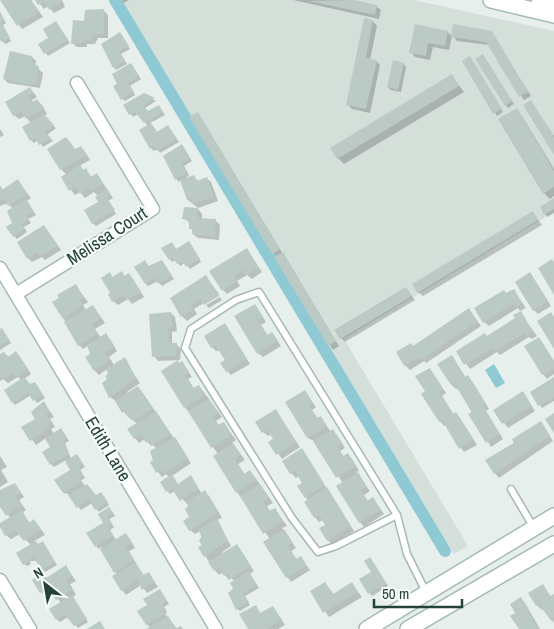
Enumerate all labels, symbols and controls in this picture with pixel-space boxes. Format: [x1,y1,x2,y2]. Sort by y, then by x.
street label: Melissa Court [62,200,152,271]
street label: Edith Lane [79,412,138,486]
north arrow [20,559,70,609]
text: N [30,563,46,583]
scale bar [374,576,462,608]
text: 50 m [382,583,409,604]

